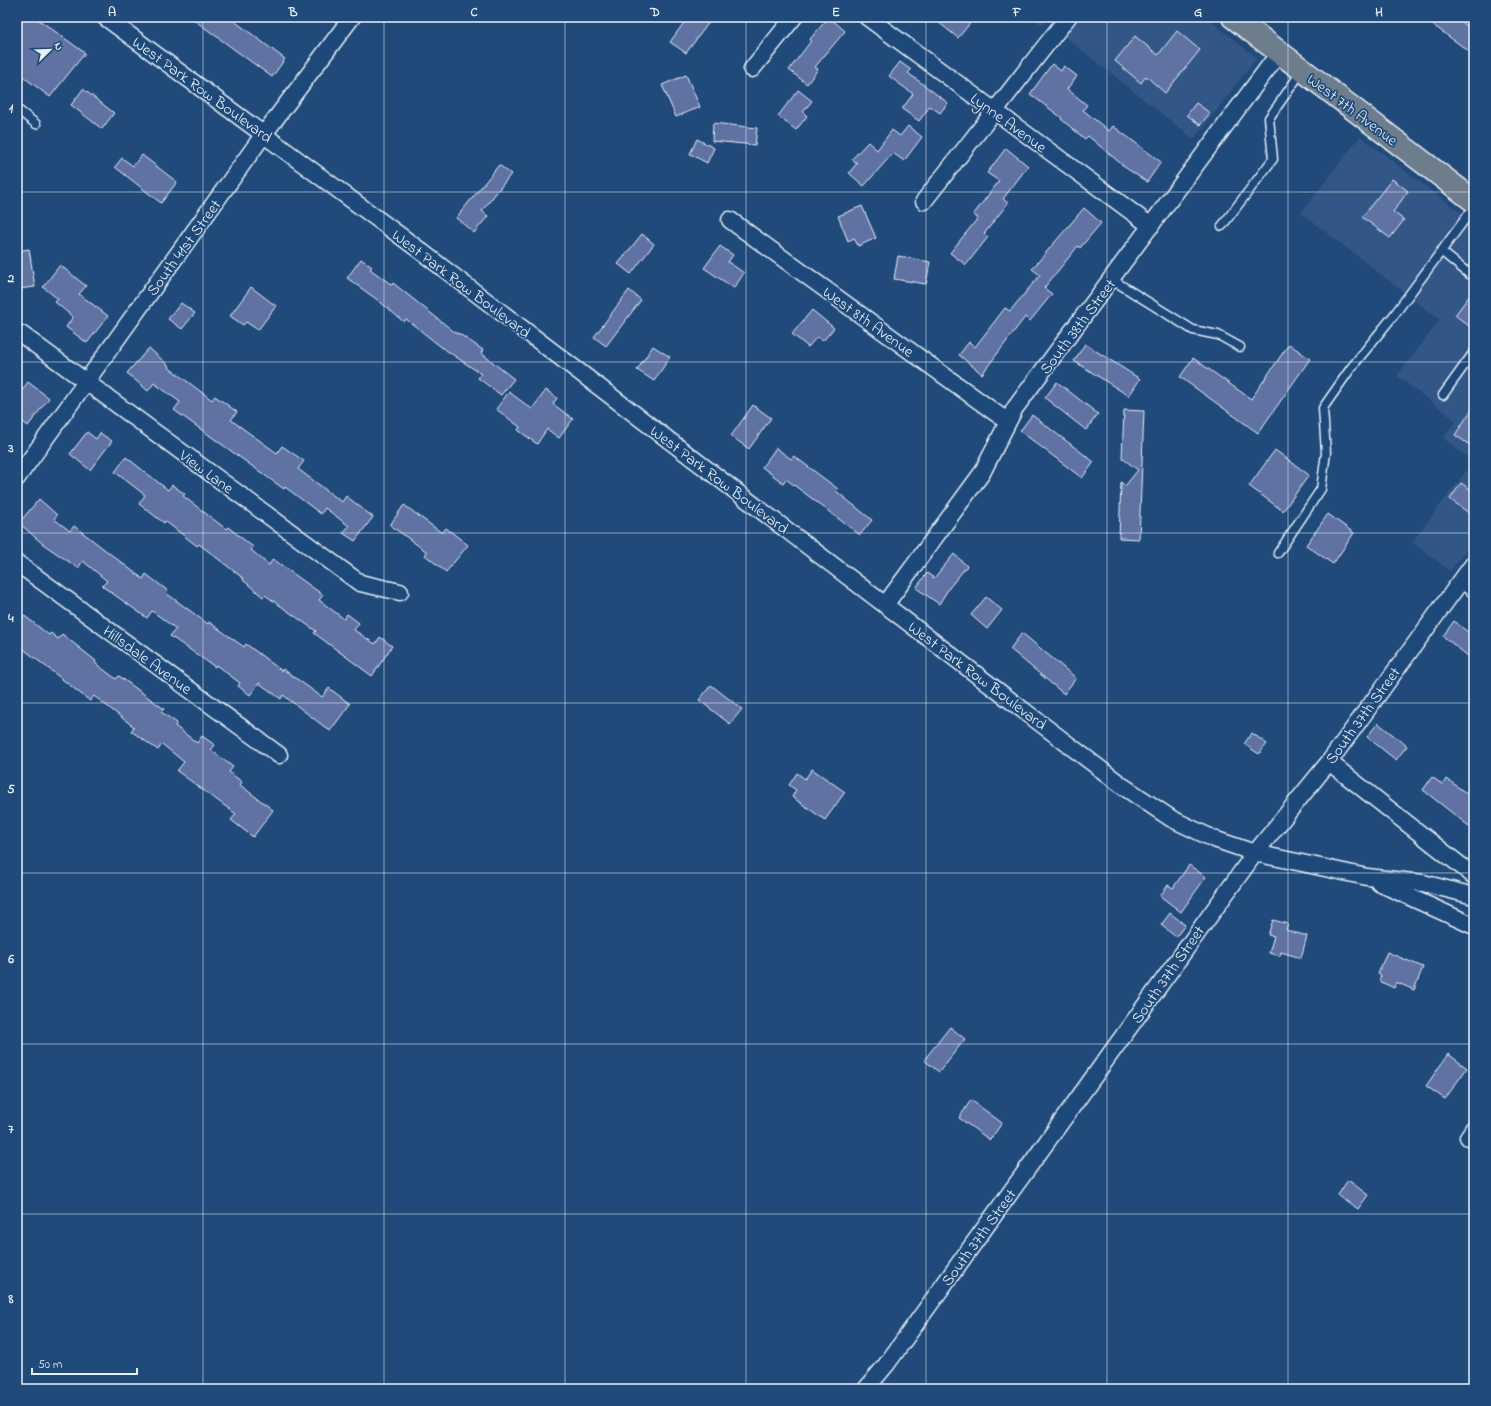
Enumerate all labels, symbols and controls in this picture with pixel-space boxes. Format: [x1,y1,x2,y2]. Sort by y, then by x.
text: A [108,3,116,22]
text: B [288,3,298,22]
text: C [470,3,478,22]
text: D [649,3,660,22]
text: E [832,3,840,22]
text: F [1012,3,1022,22]
text: G [1194,3,1202,22]
text: H [1375,3,1383,22]
north arrow [30,30,70,70]
street label: West Park Row Boulevard [127,31,277,150]
text: N [49,40,67,53]
street label: West 7th Avenue [1301,68,1403,153]
street label: Lynne Avenue [965,88,1052,160]
text: 1 [9,99,14,118]
street label: South 41st Street [141,194,228,301]
street label: West Park Row Boulevard [386,224,535,345]
text: 2 [7,269,15,288]
street label: South 38th Street [1035,274,1123,380]
street label: West 8th Avenue [817,281,919,365]
street label: West Park Row Boulevard [644,420,793,541]
text: 3 [7,439,14,458]
street label: View Lane [173,444,239,501]
text: 4 [7,609,14,628]
street label: West Park Row Boulevard [902,616,1051,737]
street label: Hillsdale Avenue [97,620,197,702]
street label: South 37th Street [1320,662,1408,770]
text: 5 [7,780,15,799]
street label: South 37th Street [1126,921,1212,1029]
text: 6 [7,950,14,969]
text: 7 [8,1120,14,1139]
street label: South 37th Street [936,1184,1024,1292]
text: 8 [8,1290,14,1309]
scale bar [32,1350,137,1376]
text: 50 m [38,1356,62,1374]

